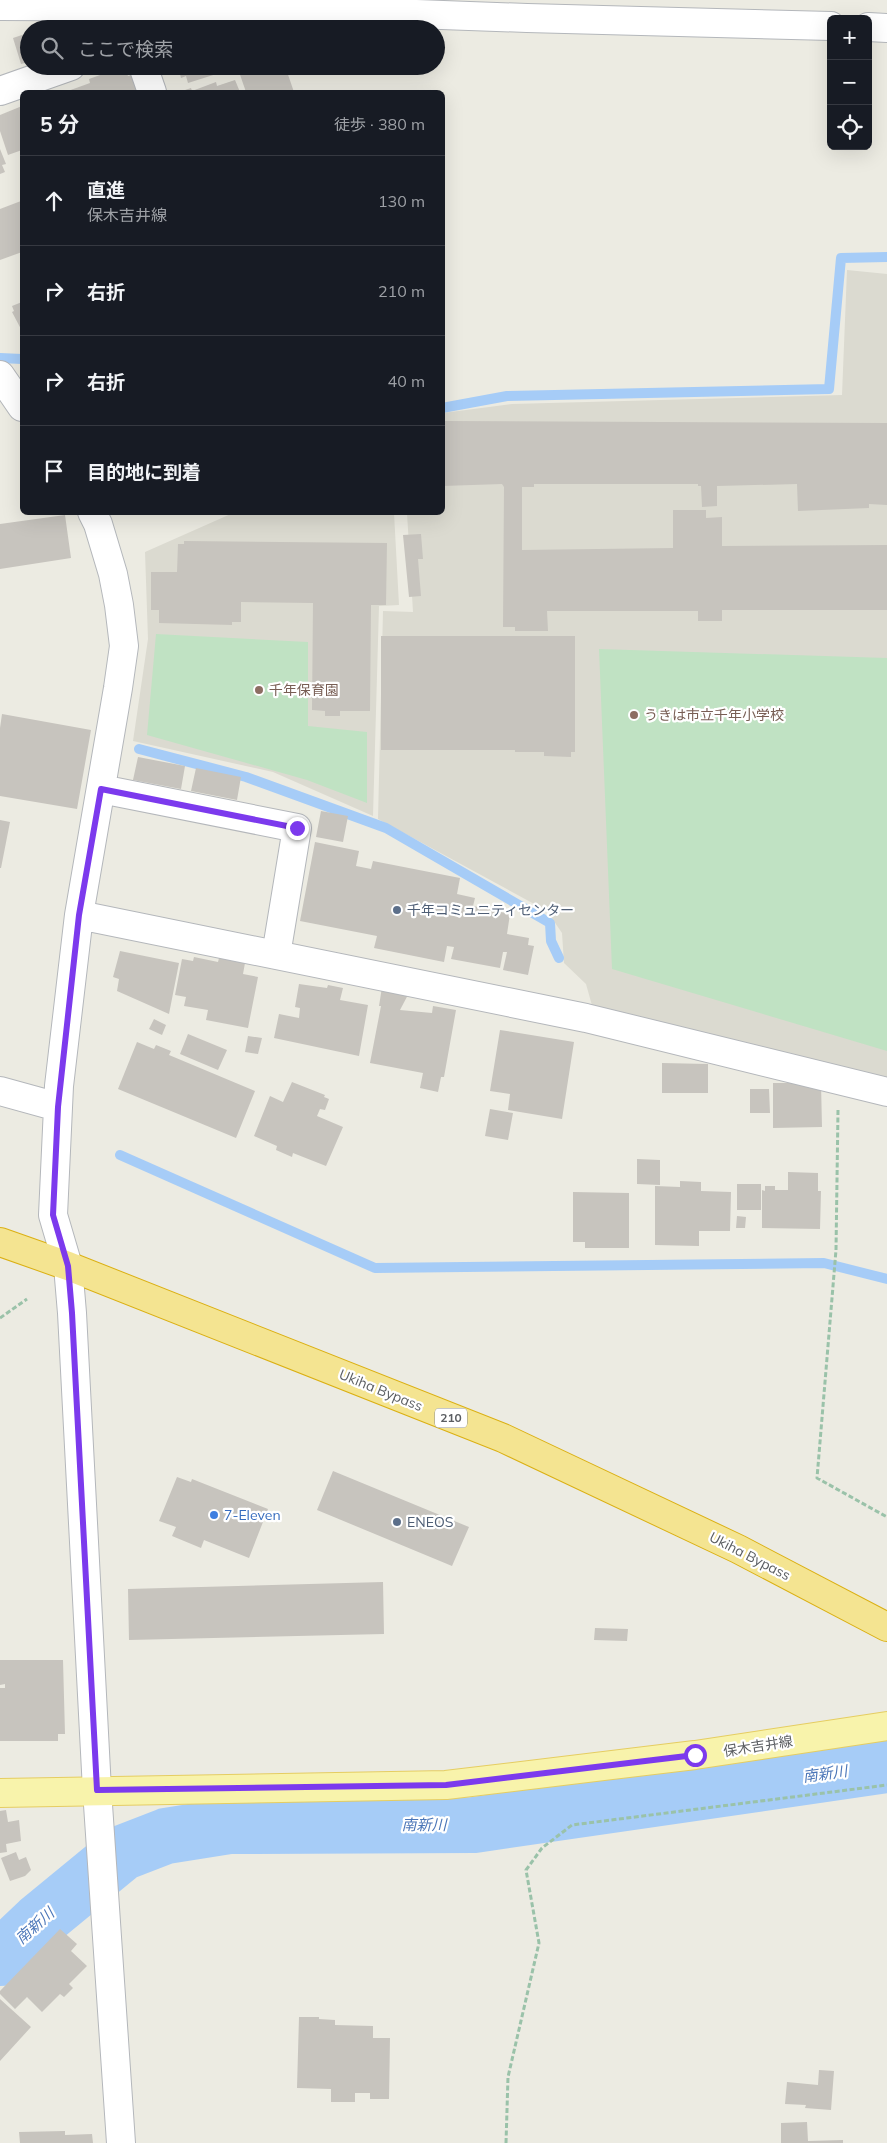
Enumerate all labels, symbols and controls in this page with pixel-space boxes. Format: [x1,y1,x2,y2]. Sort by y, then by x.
map controls [827,15,872,150]
button: + [827,15,872,60]
search box [20,20,445,75]
icon: search [38,34,66,62]
text: ここで検索 [78,37,173,61]
button: − [827,60,872,105]
button: locate [827,105,872,150]
text: 5 分 [40,111,79,137]
text: 徒歩 · 380 m [334,114,425,134]
text: 直進 [87,178,125,202]
icon: ahead [40,187,68,215]
text: 130 m [378,191,425,211]
text: 保木吉井線 [87,205,167,225]
icon: right [40,277,68,305]
text: 右折 [87,280,125,304]
text: 210 m [378,281,425,301]
icon: right [40,367,68,395]
text: 右折 [87,370,125,394]
text: 40 m [388,371,425,391]
icon: arrive [40,457,68,485]
text: 目的地に到着 [87,460,201,484]
place label: 千年保育園 [269,681,339,699]
marker: 千年保育園 [253,684,265,696]
place label: うきは市立千年小学校 [644,706,784,724]
marker: うきは市立千年小学校 [628,709,640,721]
route end [286,817,309,840]
place label: 千年コミュニティセンター [407,901,574,919]
marker: 千年コミュニティセンター [391,904,403,916]
street label: Ukiha Bypass [337,1365,426,1415]
road number: 210 [435,1409,467,1428]
place label: 7-Eleven [224,1506,281,1524]
marker: 7-Eleven [208,1509,220,1521]
place label: ENEOS [407,1513,454,1531]
marker: ENEOS [391,1516,403,1528]
street label: Ukiha Bypass [706,1528,794,1584]
street label: 保木吉井線 [722,1732,794,1760]
route start [684,1744,707,1767]
water label: 南新川 [801,1761,851,1786]
water label: 南新川 [401,1815,448,1834]
water label: 南新川 [12,1902,59,1948]

